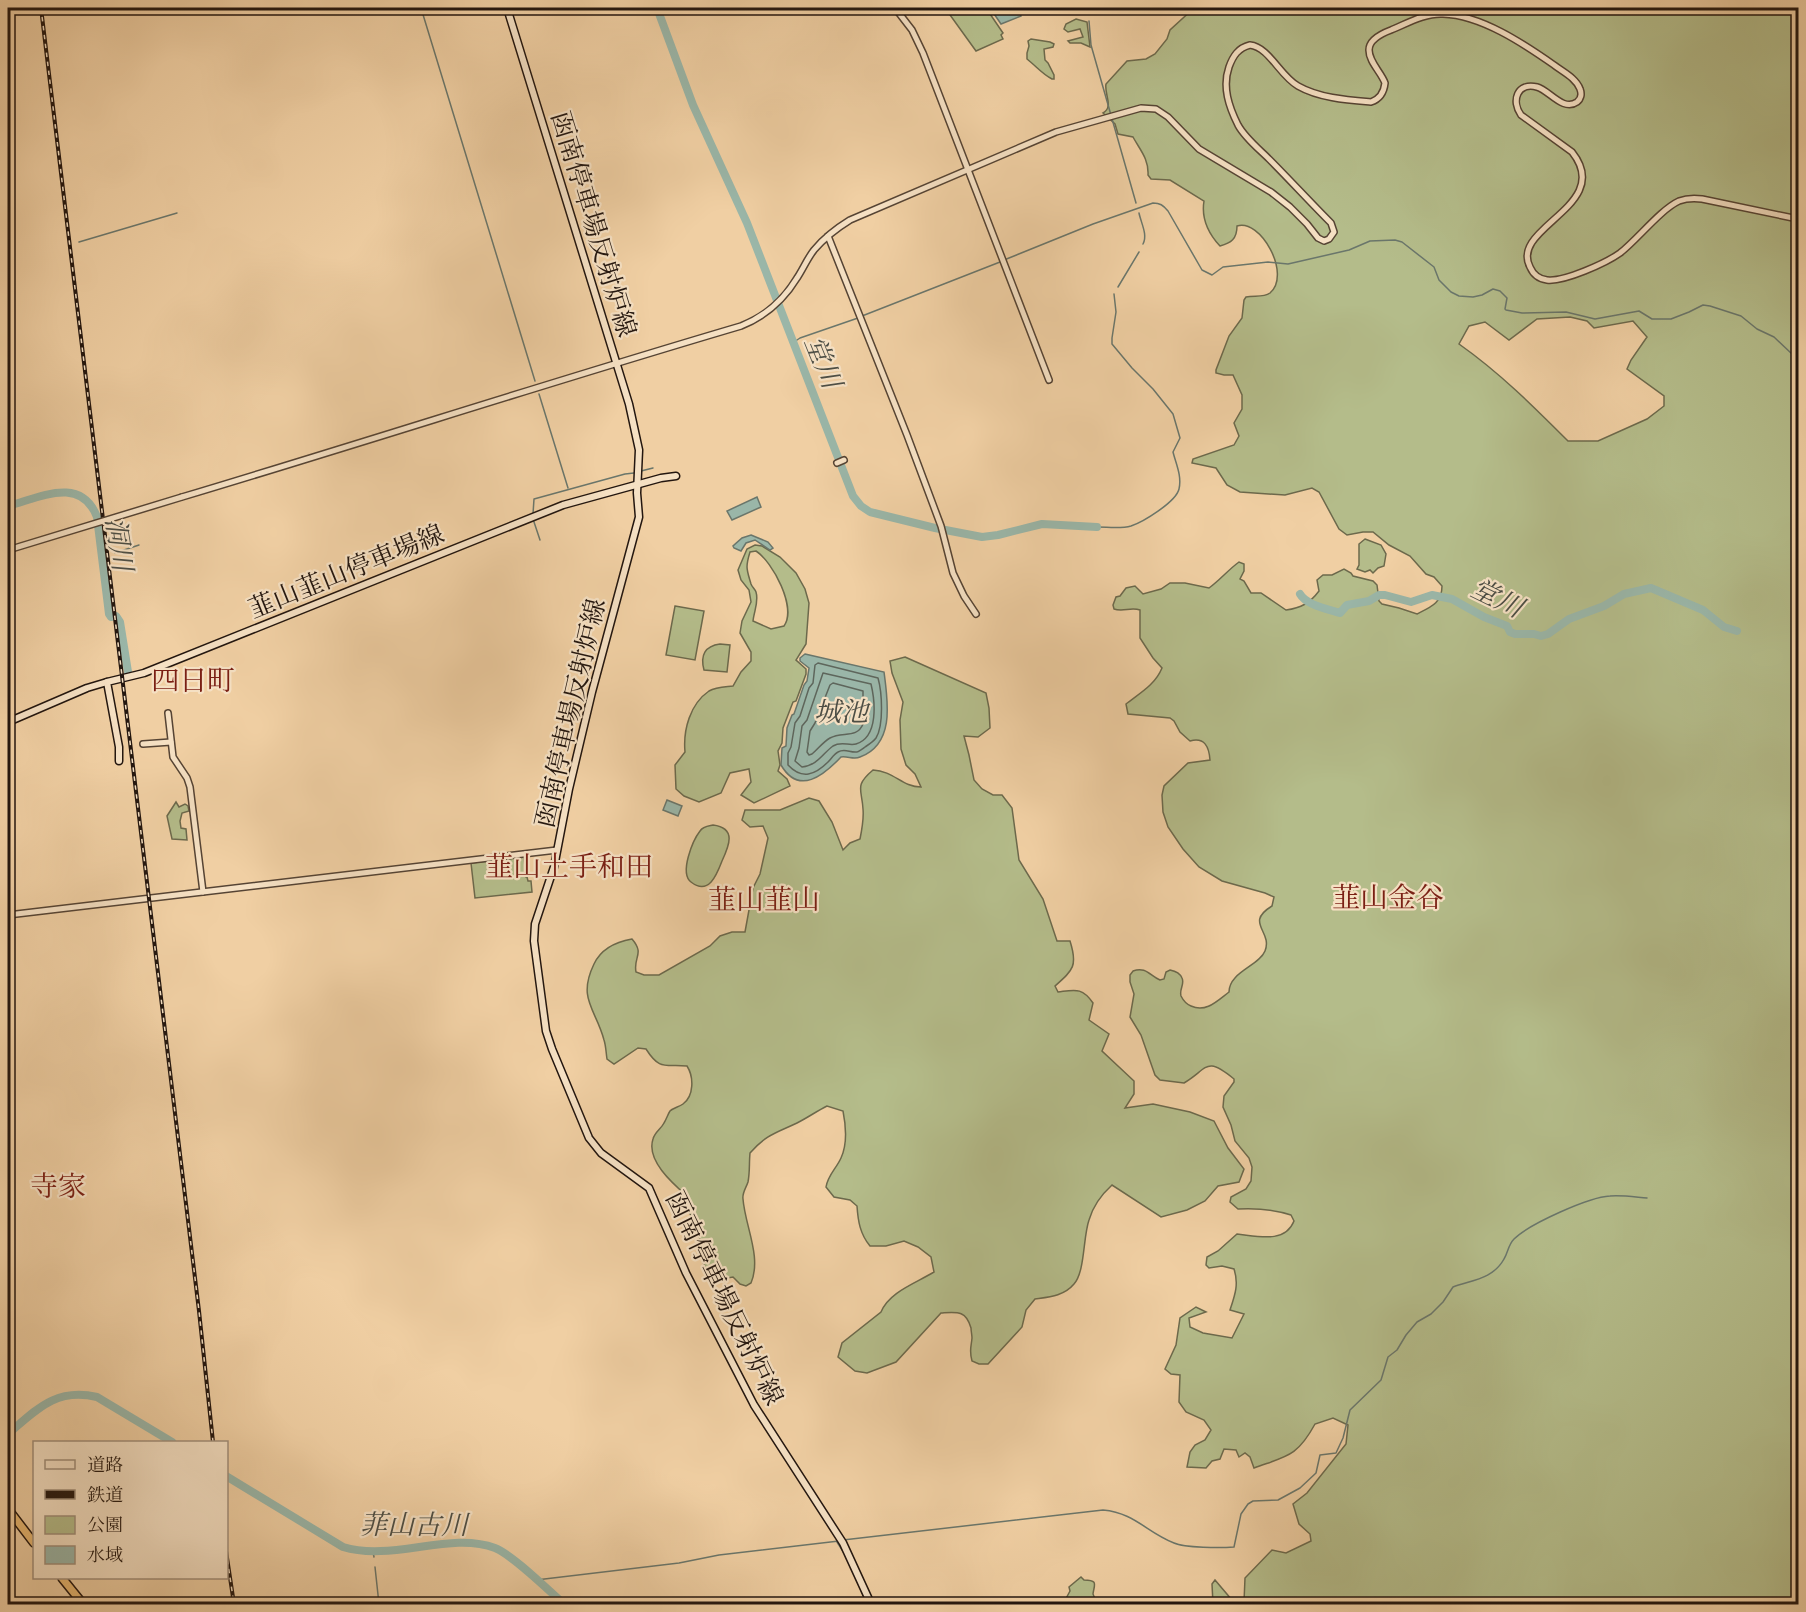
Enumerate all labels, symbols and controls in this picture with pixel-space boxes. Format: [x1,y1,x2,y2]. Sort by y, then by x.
street label: 函南停車場反射炉線 [544,108,643,341]
water label: 堂川 [797,331,849,396]
water label: 洞川 [98,515,139,576]
street label: 韮山韮山停車場線 [244,518,449,626]
water label: 堂川 [1465,572,1531,626]
street label: 函南停車場反射炉線 [529,596,613,831]
district label: 四日町 [151,664,235,699]
water label: 城池 [814,696,871,729]
district label: 韮山土手和田 [485,850,653,885]
district label: 韮山金谷 [1332,881,1444,916]
district label: 韮山韮山 [708,883,820,918]
district label: 寺家 [30,1170,86,1205]
street label: 函南停車場反射炉線 [658,1186,790,1411]
legend [33,1441,228,1579]
text: 道路 [87,1454,123,1477]
text: 鉄道 [87,1484,123,1507]
water label: 菲山古川 [360,1509,471,1542]
text: 公園 [87,1514,123,1537]
text: 水域 [87,1544,123,1567]

